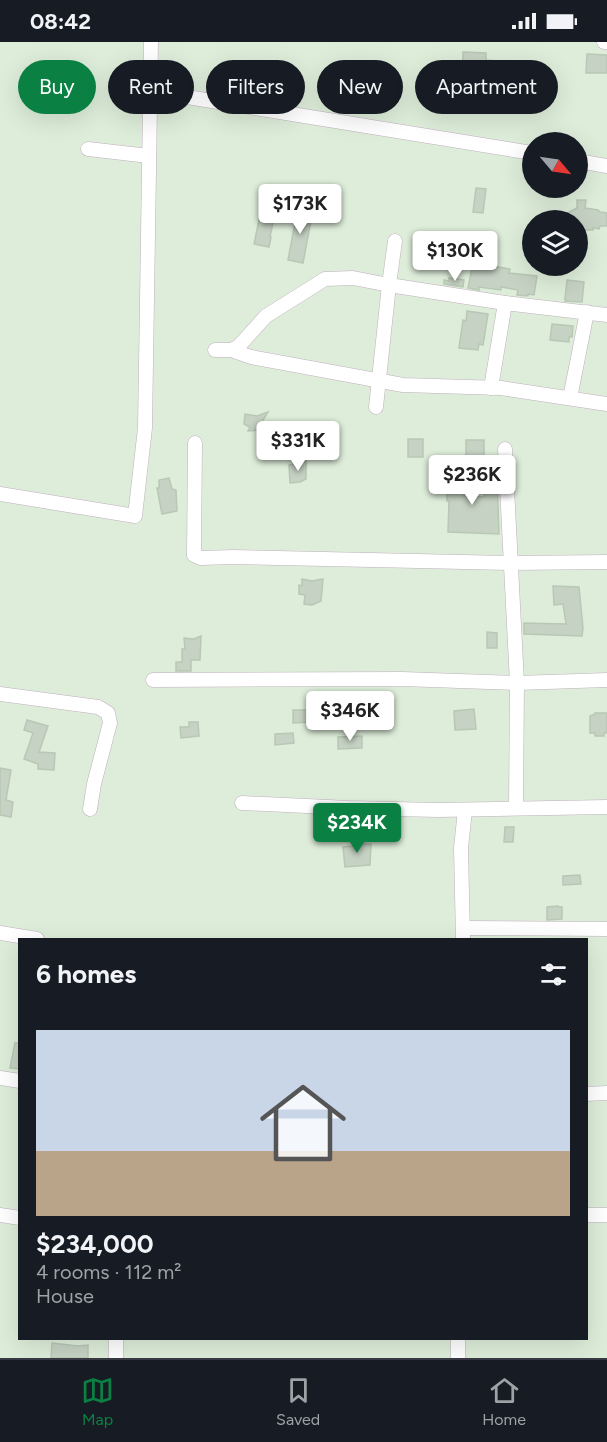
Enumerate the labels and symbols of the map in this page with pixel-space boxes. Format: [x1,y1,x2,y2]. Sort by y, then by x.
north arrow [522,132,588,198]
pin: $173K [258,184,342,235]
pin: $130K [413,231,497,282]
pin: $331K [256,421,340,472]
pin: $236K [430,455,514,506]
pin: $346K [308,691,392,742]
pin: $234K [315,803,399,854]

